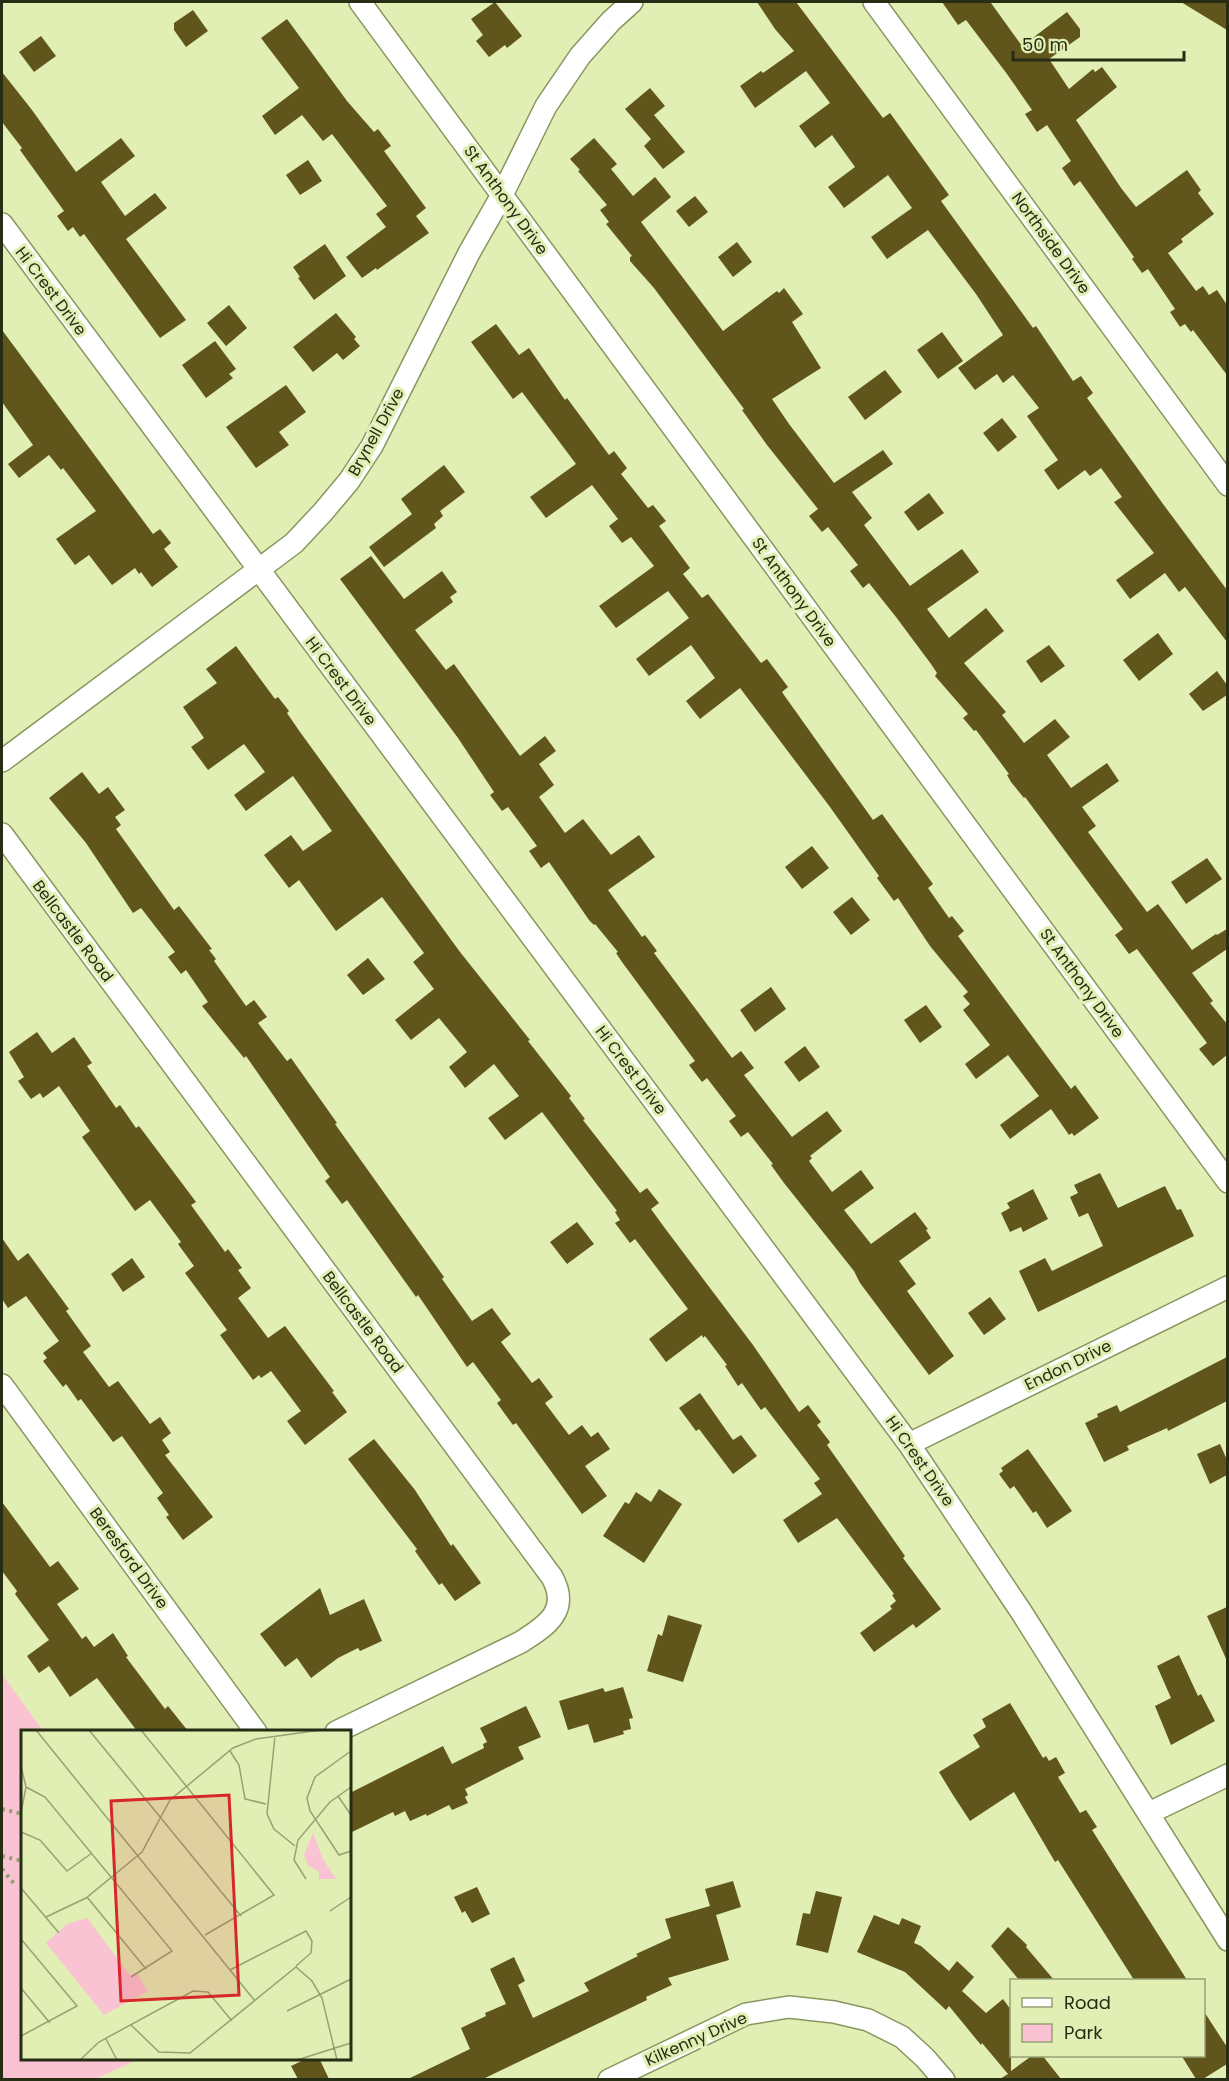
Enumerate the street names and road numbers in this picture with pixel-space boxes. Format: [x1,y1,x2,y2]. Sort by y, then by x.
street label: St Anthony Drive [458,140,554,260]
street label: Northside Drive [1006,187,1096,299]
street label: Hi Crest Drive [10,242,92,340]
street label: Brynell Drive [342,384,410,480]
street label: St Anthony Drive [746,532,842,652]
street label: Hi Crest Drive [300,632,382,730]
street label: Bellcastle Road [27,875,119,987]
street label: St Anthony Drive [1034,923,1130,1043]
street label: Hi Crest Drive [590,1021,672,1119]
street label: Bellcastle Road [317,1266,409,1378]
street label: Endon Drive [1021,1334,1115,1396]
street label: Hi Crest Drive [880,1411,960,1511]
street label: Beresford Drive [84,1502,174,1614]
street label: Kilkenny Drive [641,2006,751,2072]

